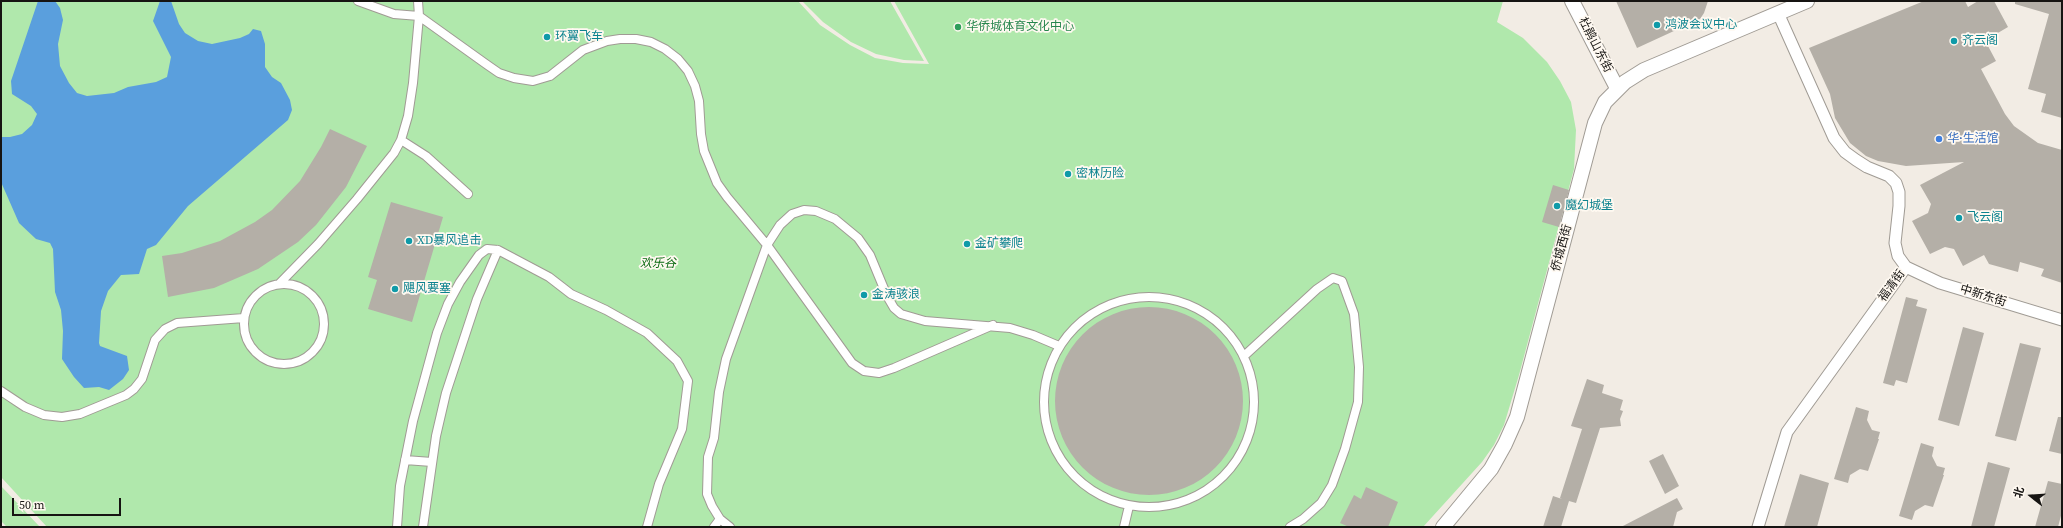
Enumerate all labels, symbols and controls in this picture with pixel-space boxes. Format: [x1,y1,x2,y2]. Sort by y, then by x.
street label: 杜鹃山东街 [1575,15,1615,75]
place label: 鸿波会议中心 [1665,18,1737,32]
place label: 华侨城体育文化中心 [966,20,1074,34]
marker: 鸿波会议中心 [1652,20,1662,30]
marker: 华侨城体育文化中心 [953,22,963,32]
place label: 环翼飞车 [555,30,603,44]
marker: 环翼飞车 [542,32,552,42]
place label: 齐云阁 [1962,34,1998,48]
marker: 齐云阁 [1949,36,1959,46]
place label: 华·生活馆 [1947,132,1999,146]
marker: 华·生活馆 [1934,134,1944,144]
place label: 密林历险 [1076,167,1124,181]
marker: 密林历险 [1063,169,1073,179]
place label: 魔幻城堡 [1565,199,1613,213]
marker: 魔幻城堡 [1552,201,1562,211]
place label: 飞云阁 [1967,211,2003,225]
marker: 飞云阁 [1954,213,1964,223]
street label: 侨城西街 [1549,223,1575,273]
place label: XD暴风追击 [417,234,481,248]
marker: XD暴风追击 [404,236,414,246]
place label: 金矿攀爬 [975,237,1023,251]
marker: 金矿攀爬 [962,239,972,249]
park label: 欢乐谷 [640,257,676,271]
street label: 福清街 [1876,267,1908,305]
place label: 飓风要塞 [403,282,451,296]
street label: 中新东街 [1958,282,2008,310]
marker: 飓风要塞 [390,284,400,294]
place label: 金涛骇浪 [872,288,920,302]
marker: 金涛骇浪 [859,290,869,300]
north arrow [2011,476,2051,516]
text: 北 [2010,485,2028,500]
scale bar [14,490,123,516]
text: 50 m [19,497,45,513]

